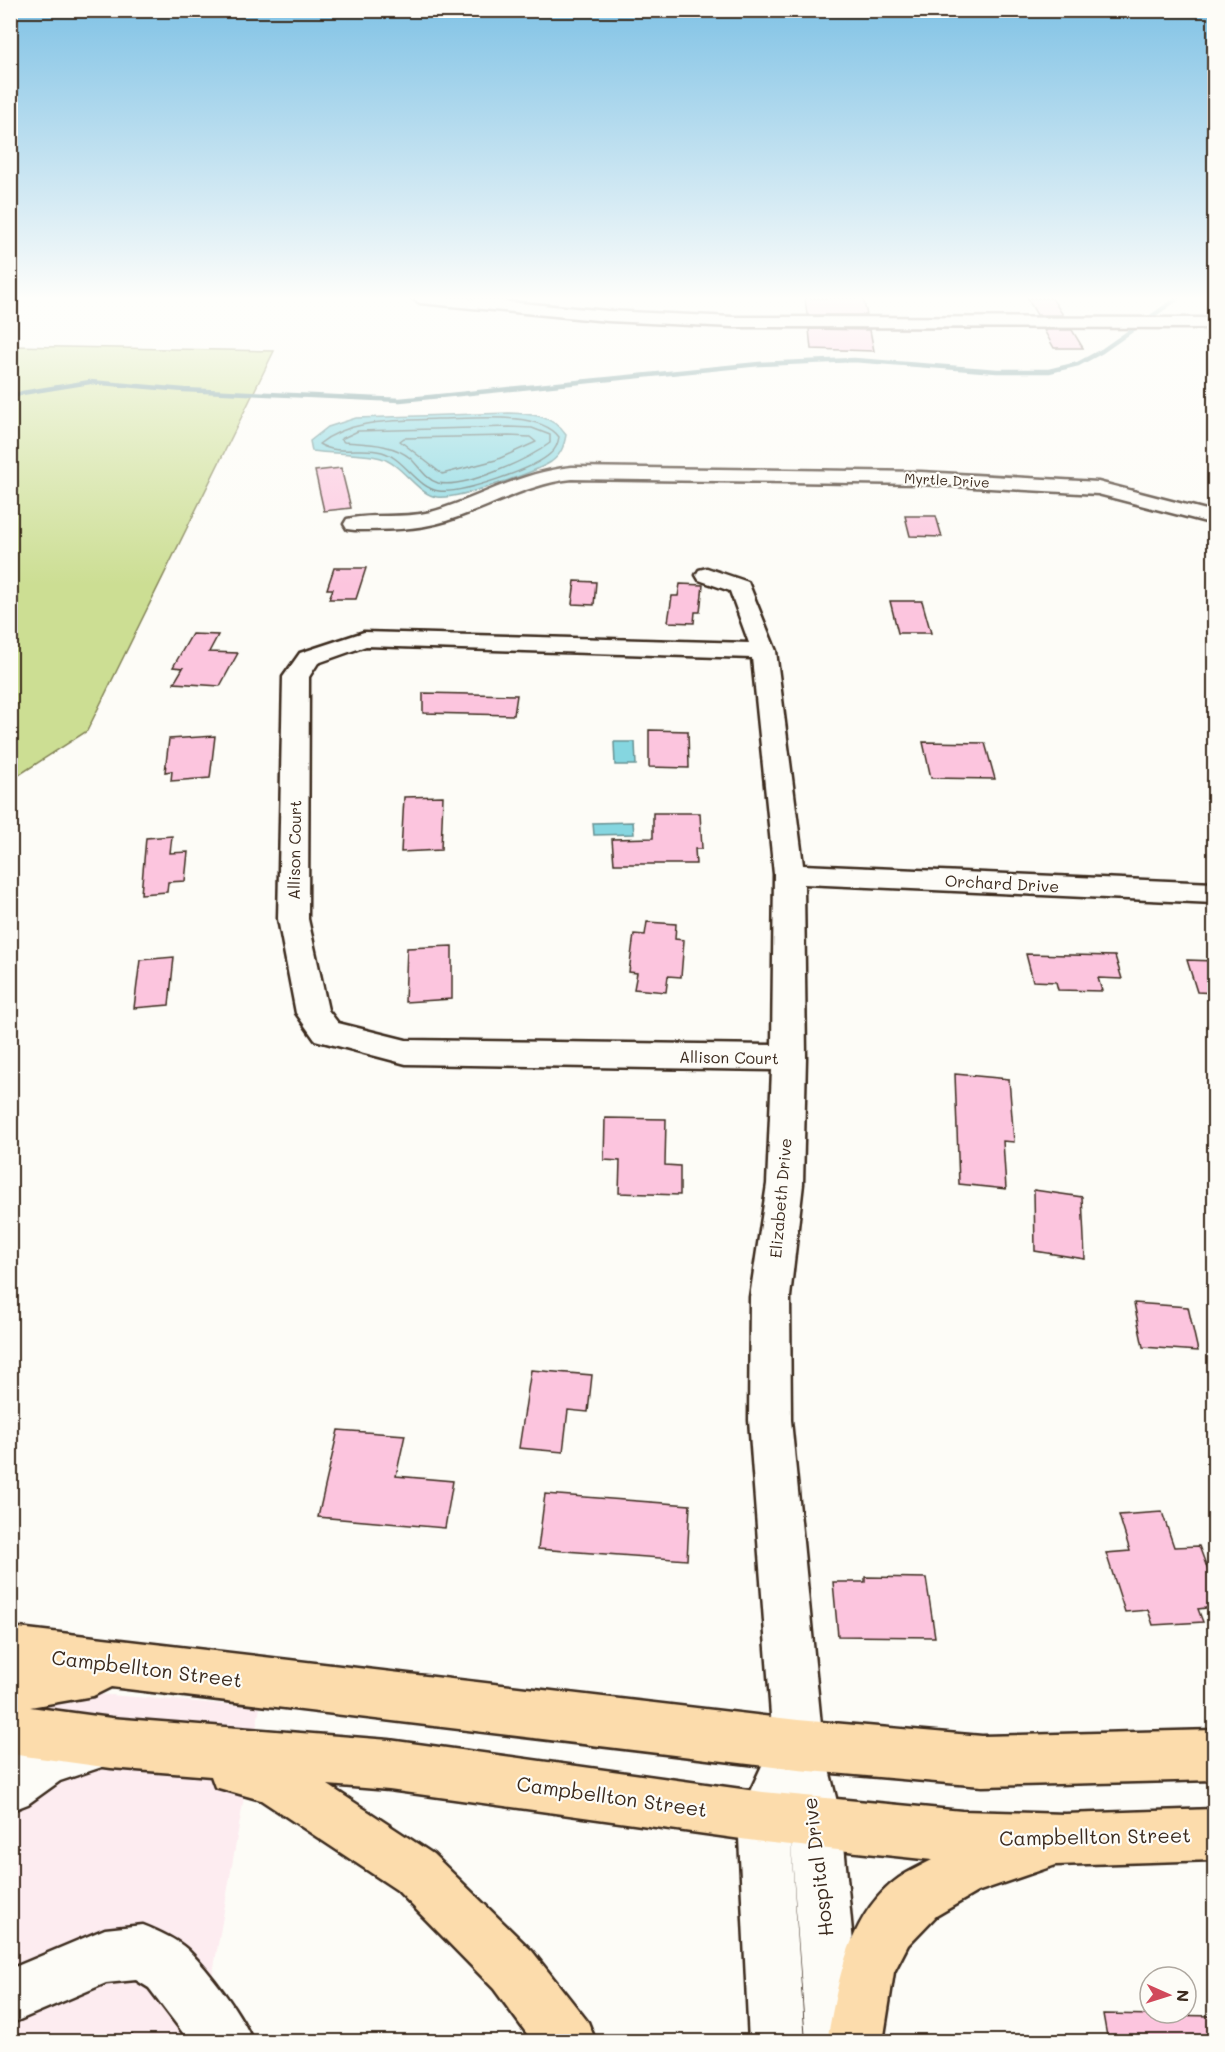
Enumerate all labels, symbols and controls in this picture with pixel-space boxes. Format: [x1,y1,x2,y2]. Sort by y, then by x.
street label: Myrtle Drive [904,468,990,492]
street label: Allison Court [283,800,305,900]
street label: Orchard Drive [944,870,1060,896]
street label: Allison Court [679,1046,779,1068]
street label: Elizabeth Drive [764,1137,796,1259]
street label: Campbellton Street [50,1643,244,1693]
street label: Campbellton Street [515,1770,709,1822]
street label: Hospital Drive [796,1796,838,1938]
street label: Campbellton Street [999,1821,1191,1851]
north arrow [1138,1965,1198,2025]
text: N [1173,1989,1194,2002]

